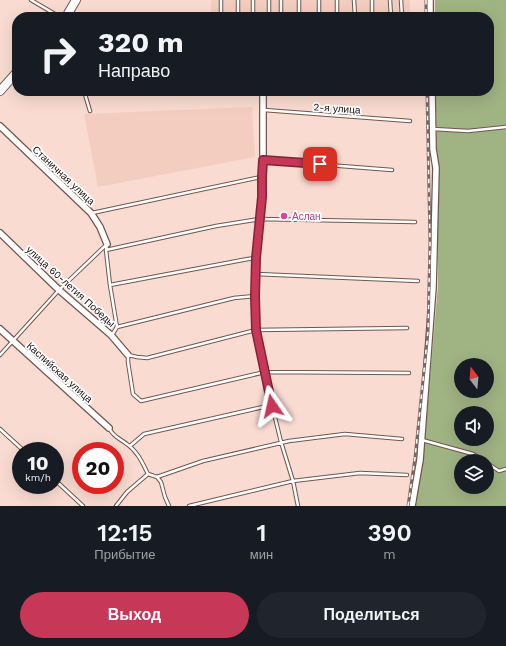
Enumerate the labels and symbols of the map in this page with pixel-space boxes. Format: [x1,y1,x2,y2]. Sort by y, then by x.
street label: 2-я улица [313,101,361,116]
street label: Станичная улица [30,144,97,207]
pin [303,147,337,181]
marker: Аслан [279,211,289,221]
place label: Аслан [292,211,321,222]
street label: улица 60-летия Победы [24,244,117,329]
street label: Каспийская улица [25,340,95,405]
north arrow [454,358,494,398]
position arrow [251,385,293,427]
speed limit sign: 20 [72,442,124,494]

